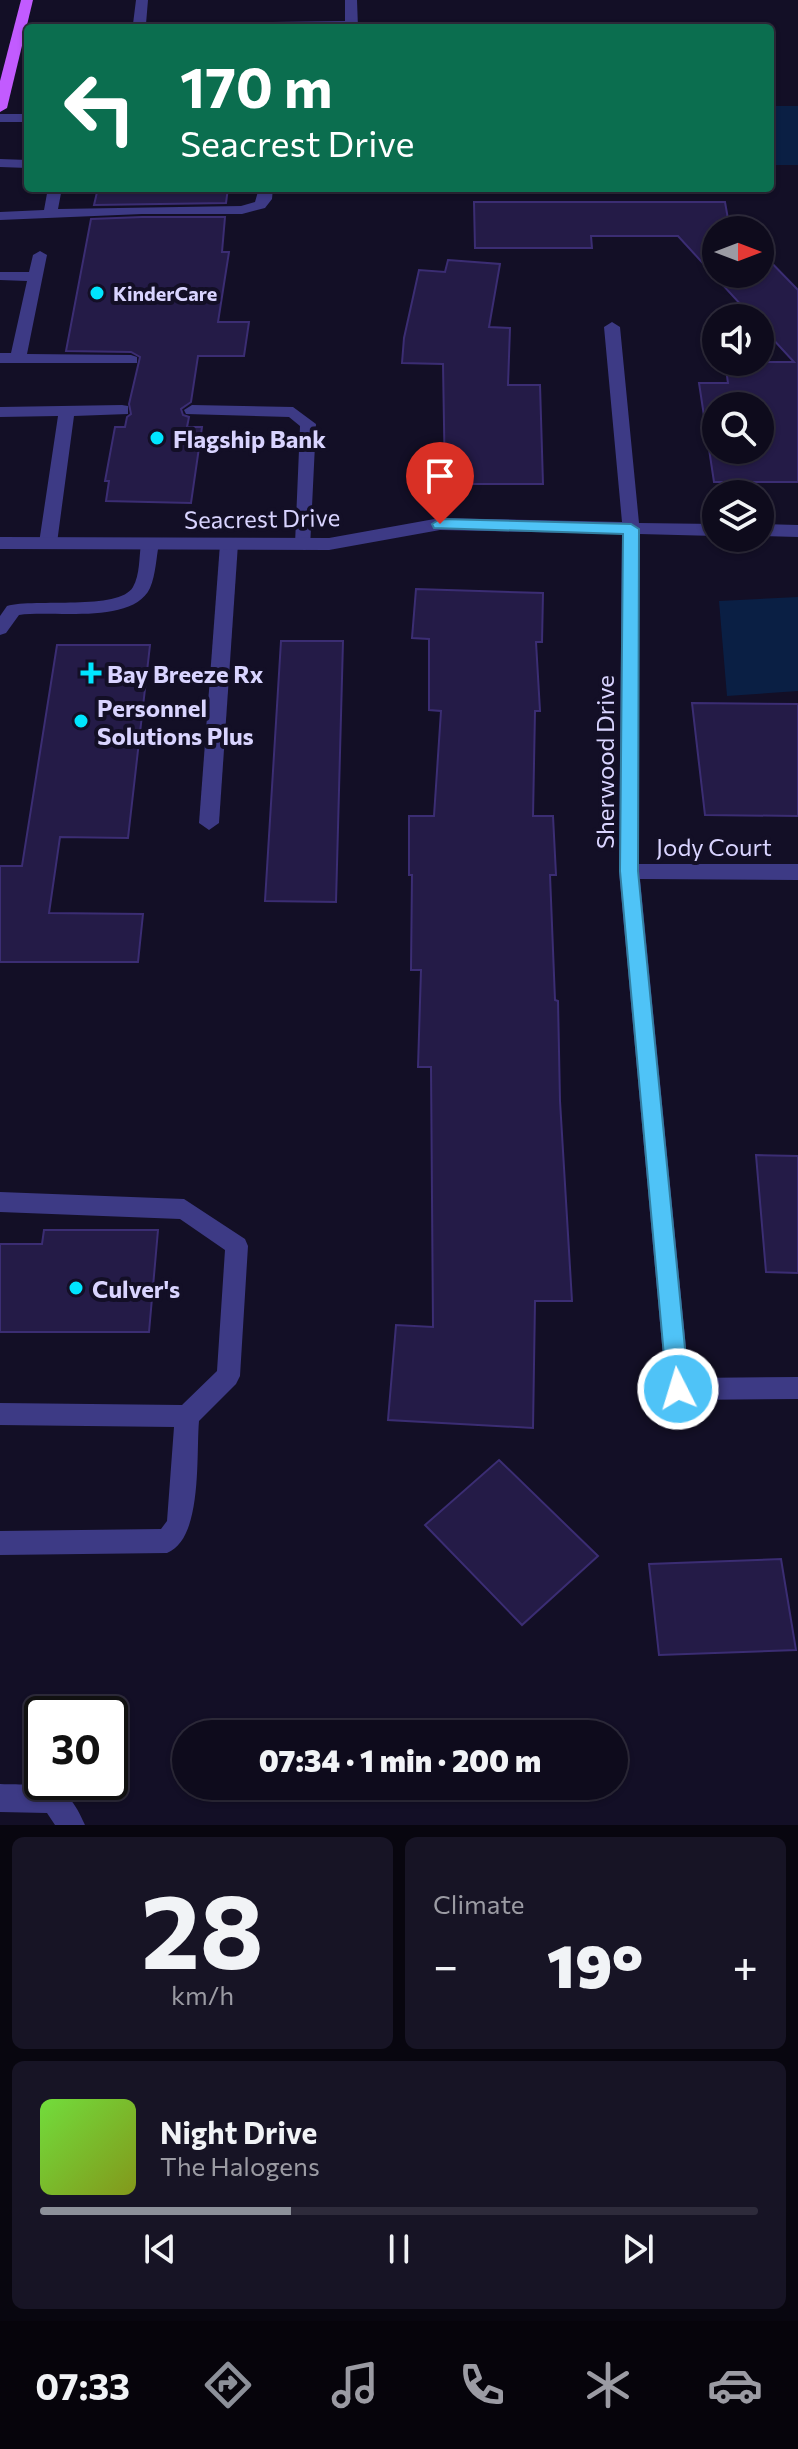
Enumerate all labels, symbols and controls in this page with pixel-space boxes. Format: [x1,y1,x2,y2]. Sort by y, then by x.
text: 170 m [180,51,333,120]
icon: left [48,56,152,160]
text: Seacrest Drive [180,120,414,164]
north arrow [702,216,774,288]
map controls [702,216,774,552]
place label: KinderCare [113,281,217,305]
marker: KinderCare [88,284,106,302]
button: sound [702,304,774,376]
button: search [702,392,774,464]
place label: Flagship Bank [173,424,326,453]
marker: Flagship Bank [148,429,166,447]
pin [406,442,474,524]
icon: arrive [418,454,462,498]
button: layers [702,480,774,552]
street label: Seacrest Drive [184,502,340,534]
place label: Bay Breeze Rx [107,659,264,688]
marker: Bay Breeze Rx [82,664,100,682]
street label: Sherwood Drive [590,675,619,849]
place label: Personnel Solutions Plus [97,693,254,750]
marker: Personnel Solutions Plus [72,712,90,730]
street label: Jody Court [656,832,772,861]
place label: Culver's [92,1274,180,1303]
marker: Culver's [67,1279,85,1297]
position arrow [636,1347,720,1431]
speed limit sign: 30 [24,1696,128,1800]
text: 07:34 · 1 min · 200 m [259,1741,541,1778]
text: 28 [141,1863,264,1990]
text: Climate [433,1888,525,1919]
text: 19° [547,1927,643,2000]
text: − [433,1937,458,1991]
text: + [732,1937,758,1991]
text: km/h [171,1979,234,2010]
text: Night Drive [160,2113,317,2150]
text: The Halogens [160,2150,320,2181]
icon: previous [138,2227,182,2271]
icon: pause [377,2227,421,2271]
icon: next [616,2227,660,2271]
icon: directions [200,2357,256,2413]
icon: music [327,2357,383,2413]
icon: phone [454,2357,510,2413]
icon: climate [580,2357,636,2413]
icon: car [707,2357,763,2413]
text: 07:33 [35,2363,130,2407]

